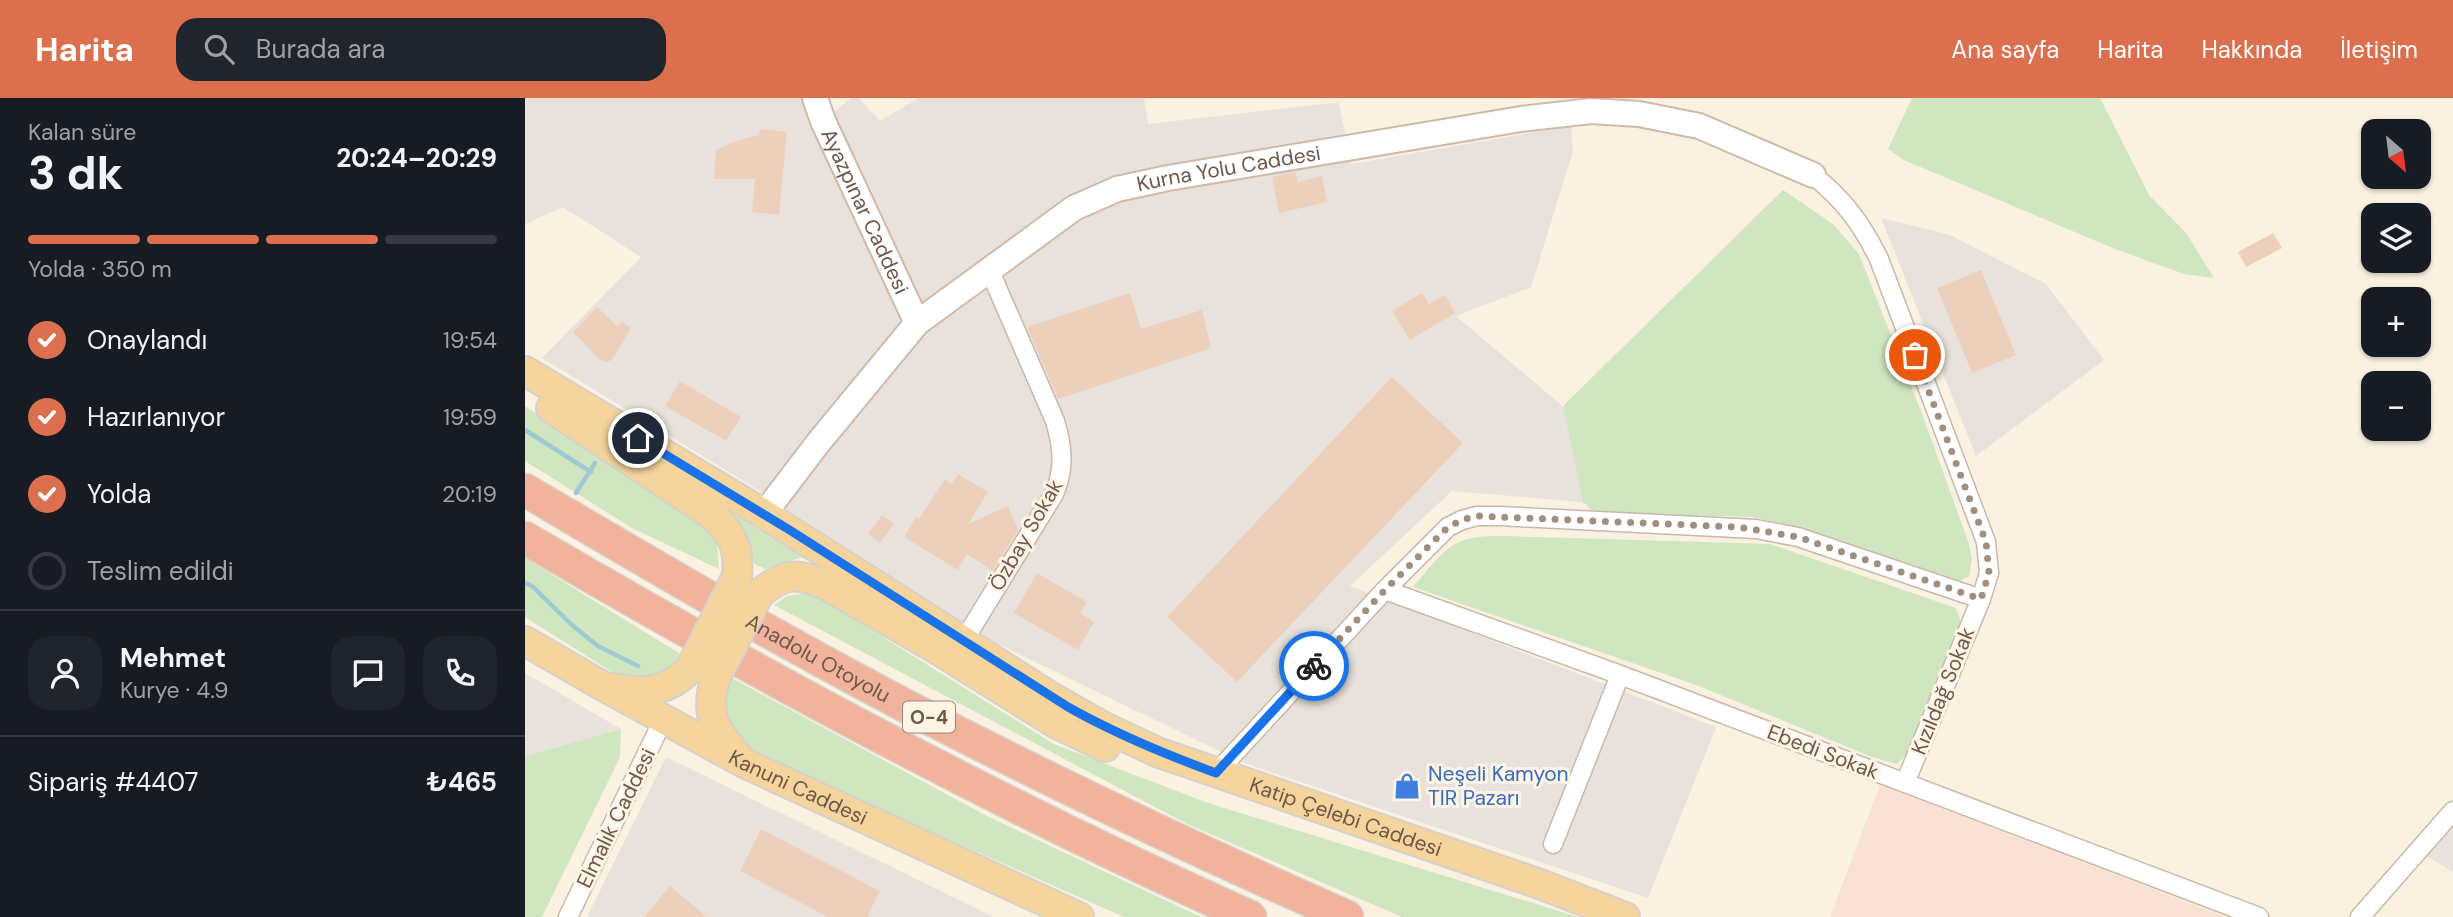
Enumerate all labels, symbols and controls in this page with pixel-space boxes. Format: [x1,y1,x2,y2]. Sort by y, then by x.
search box [176,18,666,81]
text: Harita [35,28,134,71]
icon: search [200,30,238,68]
text: Burada ara [256,32,385,66]
text: Ana sayfa [1951,34,2059,65]
text: Harita [2097,34,2163,65]
text: Hakkında [2201,34,2302,65]
text: İletişim [2340,34,2418,65]
text: Kalan süre [28,117,136,147]
north arrow [2361,119,2431,189]
map controls [2361,119,2431,441]
street label: Ayazpınar Caddesi [814,124,916,299]
street label: Kurna Yolu Caddesi [1134,139,1323,198]
text: 20:24–20:29 [336,141,497,175]
text: 3 dk [28,143,123,203]
button: layers [2361,203,2431,273]
text: Yolda · 350 m [28,254,172,284]
button: + [2361,287,2431,357]
icon: check [28,321,66,359]
text: Onaylandı [87,323,207,357]
text: 19:54 [443,325,497,355]
pin [1885,325,1945,385]
icon: bag [1896,336,1934,374]
button: − [2361,371,2431,441]
icon: check [28,398,66,436]
text: Hazırlanıyor [87,400,225,434]
text: 19:59 [443,402,497,432]
pin [608,408,668,468]
icon: home [619,419,657,457]
street label: Özbay Sokak [983,474,1069,596]
icon: check [28,475,66,513]
text: Yolda [87,477,151,511]
text: 20:19 [442,479,497,509]
text: Teslim edildi [87,554,234,588]
street label: Anadolu Otoyolu [741,607,895,709]
street label: Kızıldağ Sokak [1905,623,1981,759]
courier [1279,631,1349,701]
button: person [28,636,102,710]
button: chat [331,636,405,710]
button: phone [423,636,497,710]
text: Mehmet [120,641,226,675]
icon: bike [1295,647,1333,685]
text: Kurye · 4.9 [120,675,229,705]
road number: O-4 [903,702,955,732]
street label: Ebedi Sokak [1763,718,1883,786]
street label: Elmalık Caddesi [570,743,662,893]
street label: Kanuni Caddesi [724,743,872,832]
place label: Neşeli Kamyon TIR Pazarı [1428,760,1569,812]
text: Sipariş #4407 [28,765,198,799]
text: ₺465 [426,765,497,799]
street label: Katip Çelebi Caddesi [1246,771,1446,863]
shop icon: Neşeli Kamyon TIR Pazarı [1392,771,1422,801]

